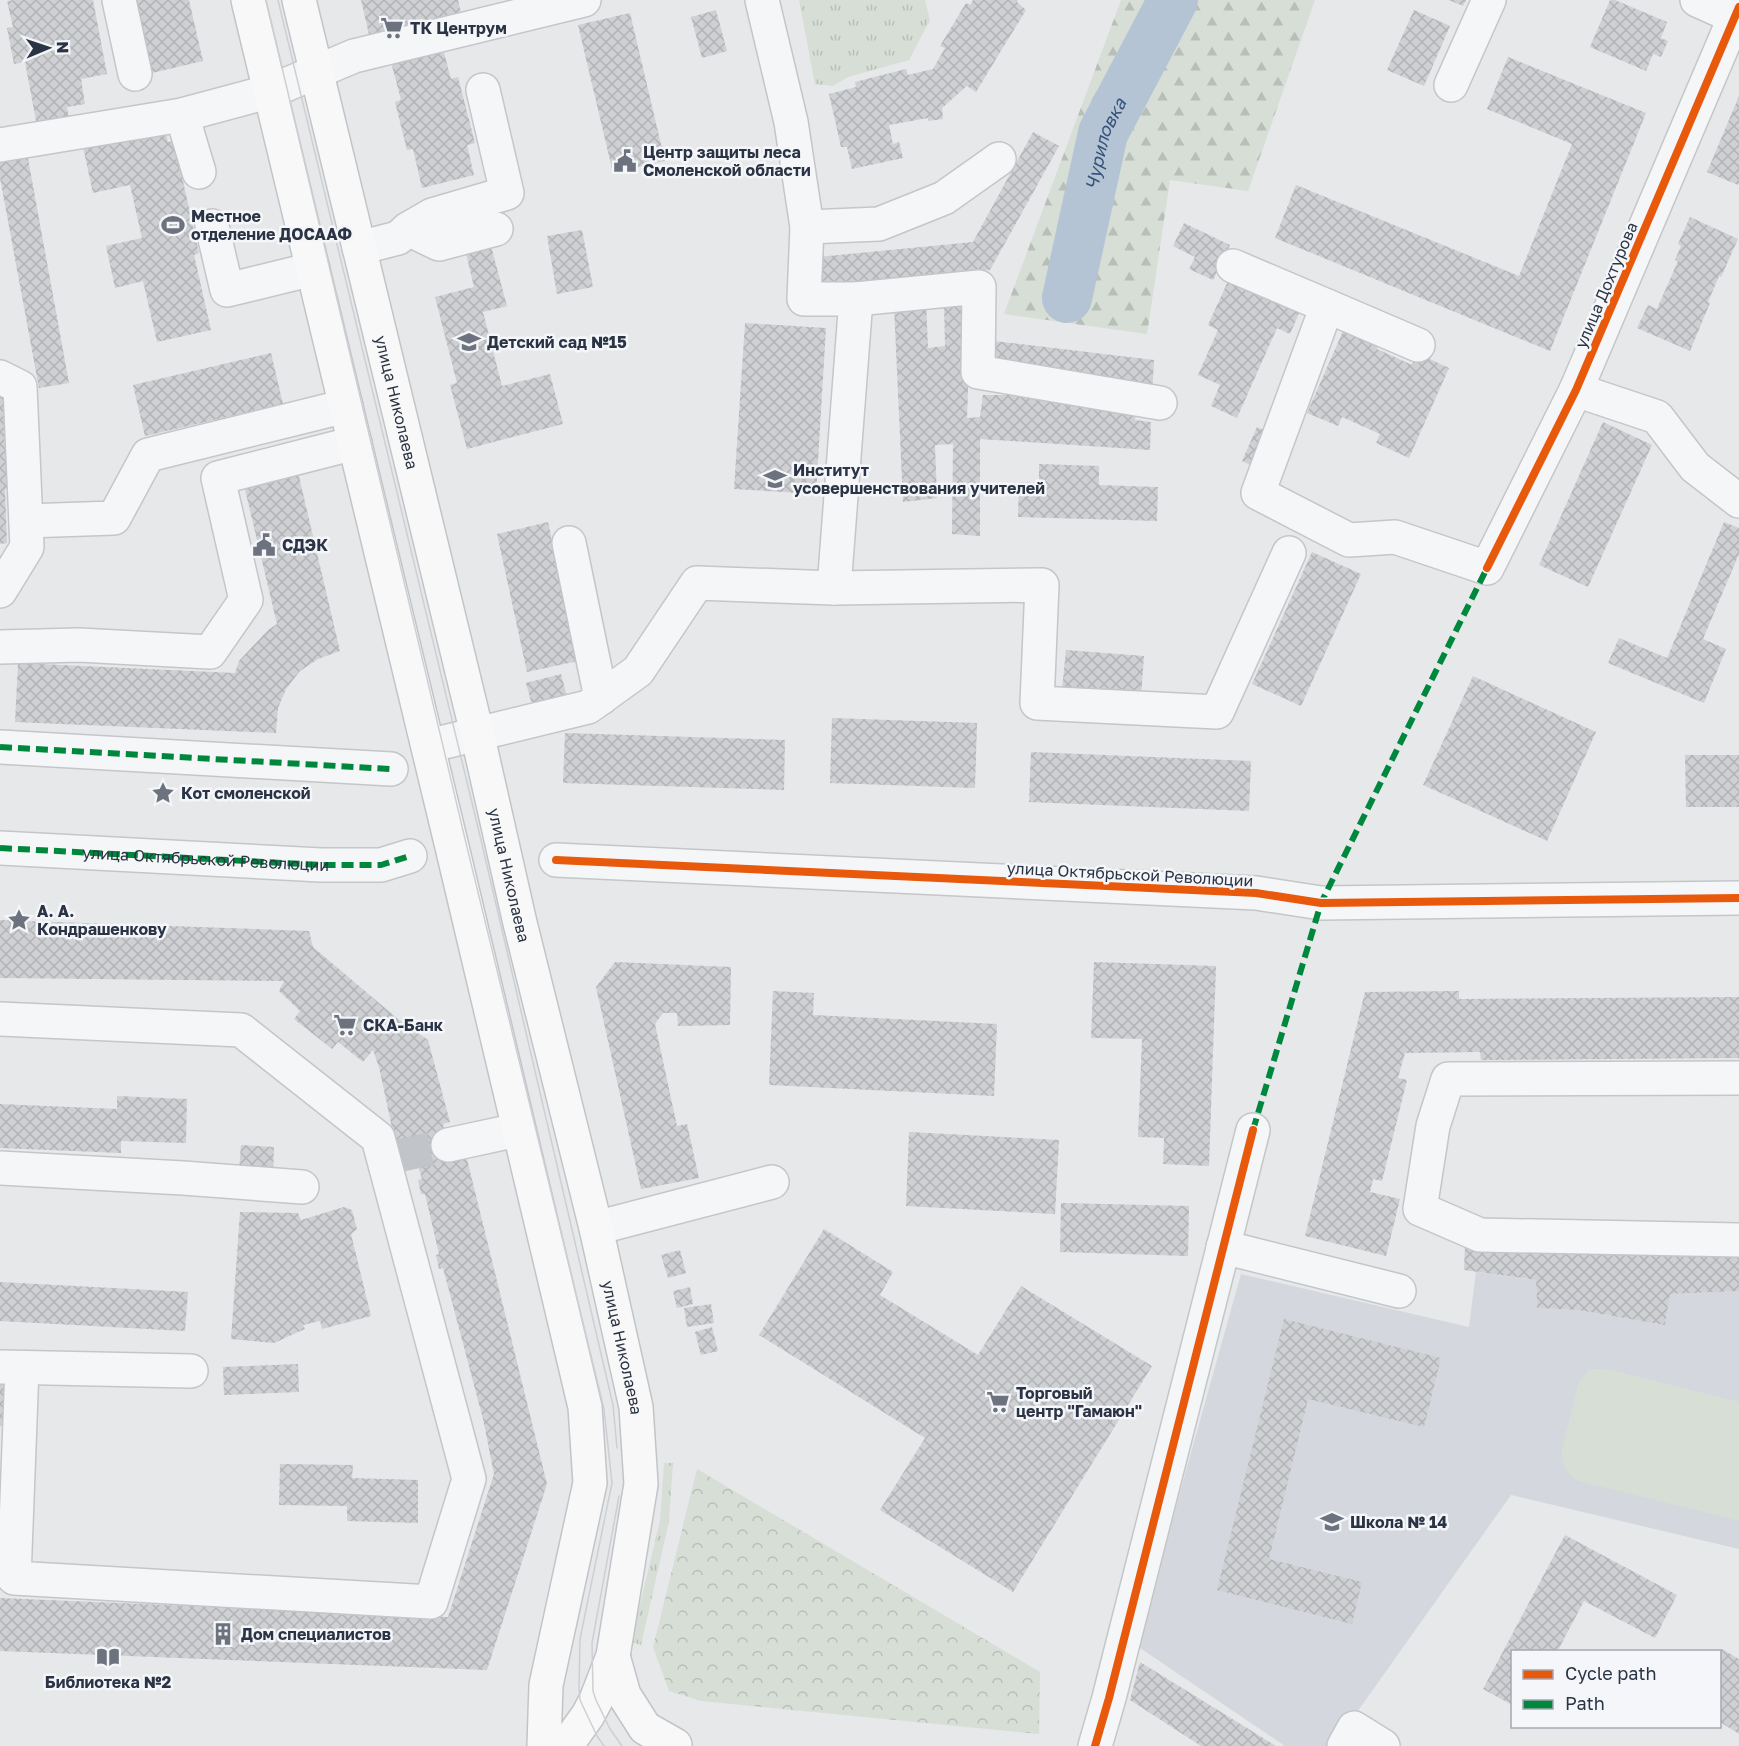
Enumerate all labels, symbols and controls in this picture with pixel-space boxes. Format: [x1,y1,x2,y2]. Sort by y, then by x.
supermarket icon: ТК Центрум [379,15,405,41]
north arrow [18,18,78,78]
place label: ТК Центрум [410,18,507,38]
text: N [53,41,73,54]
water label: Чуриловка [1080,93,1131,192]
place label: Центр защиты леса Смоленской области [643,142,811,180]
public building icon: Центр защиты леса Смоленской области [612,148,638,174]
place label: Местное отделение ДОСААФ [191,206,352,244]
sports icon: Местное отделение ДОСААФ [160,212,186,238]
street label: улица Дохтурова [1570,219,1642,351]
school or university icon: Детский сад №15 [456,329,482,355]
place label: Детский сад №15 [487,332,627,352]
street label: улица Николаева [371,333,423,471]
place label: Институт усовершенствования учителей [793,460,1045,498]
school or university icon: Институт усовершенствования учителей [762,466,788,492]
public building icon: СДЭК [251,532,277,558]
place label: СДЭК [282,535,328,555]
place icon: Кот смоленской [150,780,176,806]
place label: Кот смоленской [181,783,311,803]
street label: улица Николаева [484,806,534,944]
street label: улица Октябрьской Революции [82,842,329,875]
street label: улица Октябрьской Революции [1006,858,1254,890]
place label: А. А. Кондрашенкову [37,901,167,939]
place icon: А. А. Кондрашенкову [6,907,32,933]
supermarket icon: СКА-Банк [332,1012,358,1038]
place label: СКА-Банк [363,1015,444,1035]
street label: улица Николаева [598,1279,646,1415]
place label: Торговый центр "Гамаюн" [1016,1383,1142,1421]
supermarket icon: Торговый центр "Гамаюн" [985,1389,1011,1415]
school or university icon: Школа № 14 [1319,1509,1345,1535]
place label: Школа № 14 [1350,1512,1447,1532]
building icon: Дом специалистов [210,1621,236,1647]
place label: Дом специалистов [241,1624,391,1644]
library icon: Библиотека №2 [95,1644,121,1670]
legend [1511,1650,1721,1728]
text: Cycle path [1565,1662,1657,1684]
place label: Библиотека №2 [45,1672,171,1692]
text: Path [1565,1692,1605,1714]

